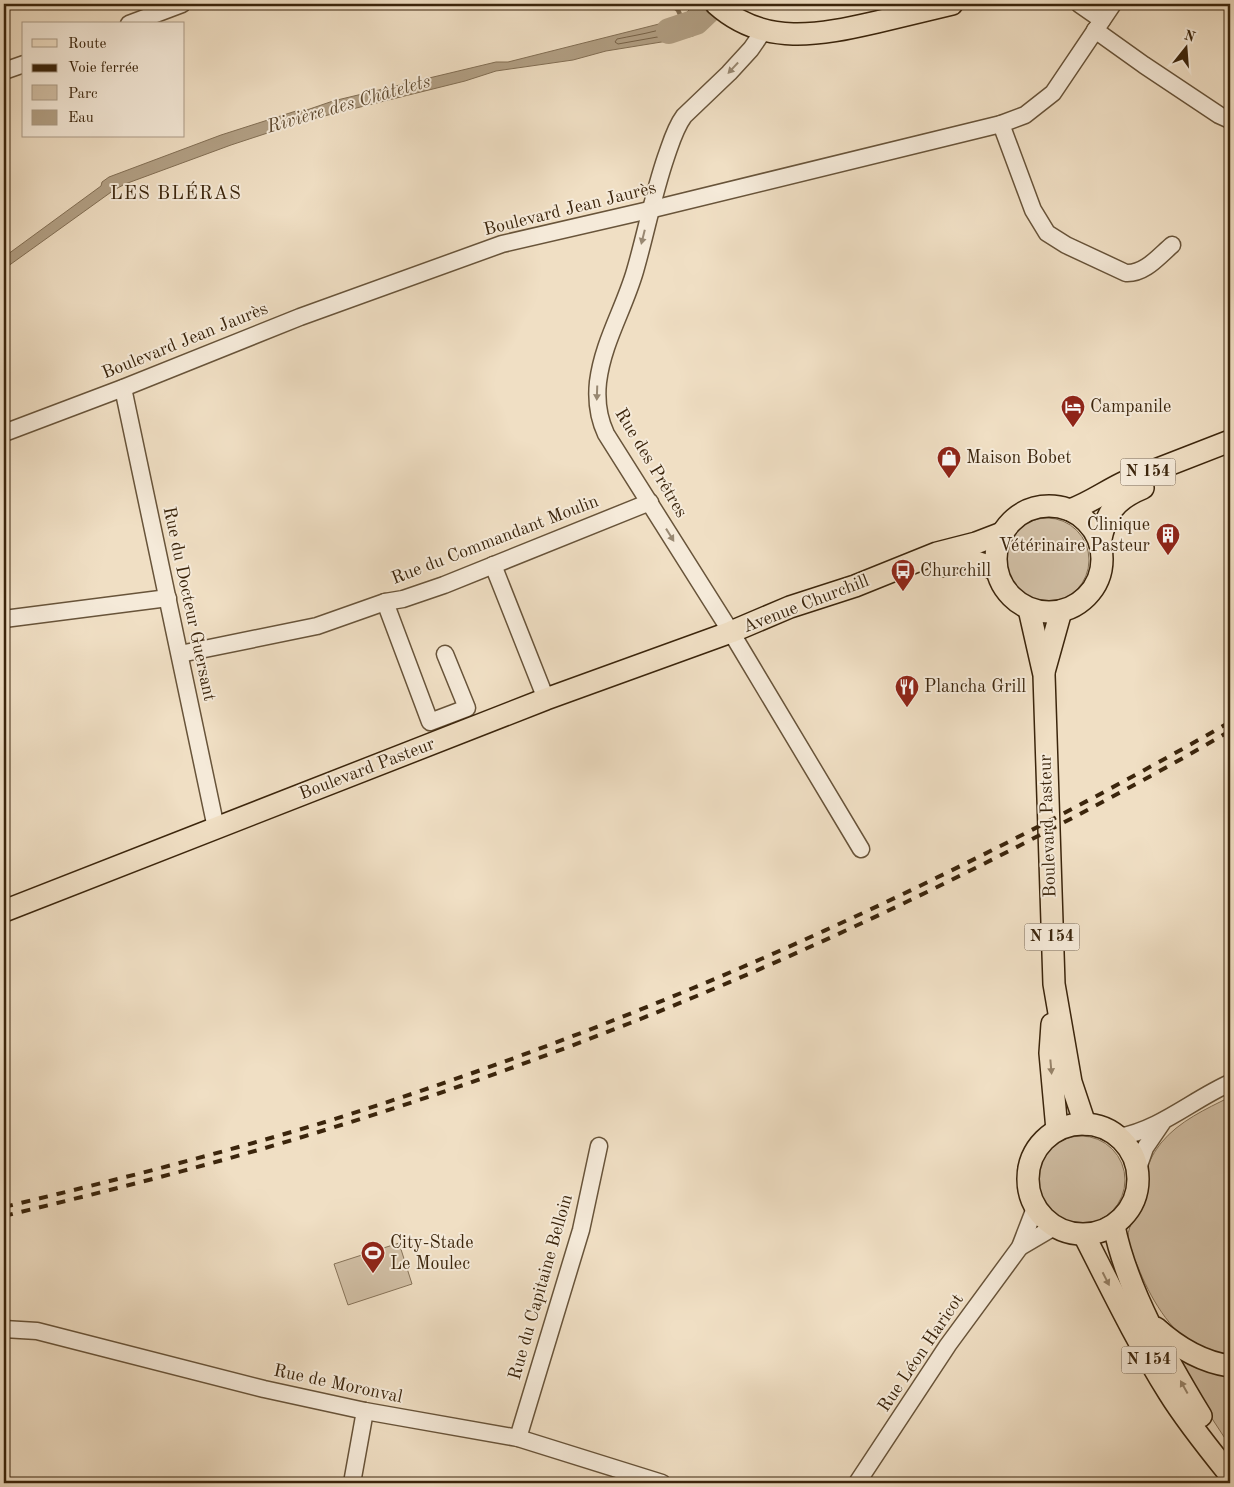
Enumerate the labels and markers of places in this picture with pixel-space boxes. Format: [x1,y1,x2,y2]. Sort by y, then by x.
hotel icon: Campanile [1060,394,1086,428]
place label: Campanile [1090,398,1171,416]
shop icon: Maison Bobet [936,445,962,479]
place label: Maison Bobet [966,449,1071,467]
place label: Clinique Vétérinaire Pasteur [999,516,1151,555]
building icon: Clinique Vétérinaire Pasteur [1155,522,1181,556]
bus stop icon: Churchill [890,558,916,592]
place label: Churchill [920,562,991,580]
restaurant icon: Plancha Grill [894,674,920,708]
place label: Plancha Grill [924,678,1026,696]
place label: City-Stade Le Moulec [390,1234,473,1273]
sports icon: City-Stade Le Moulec [360,1240,386,1274]

